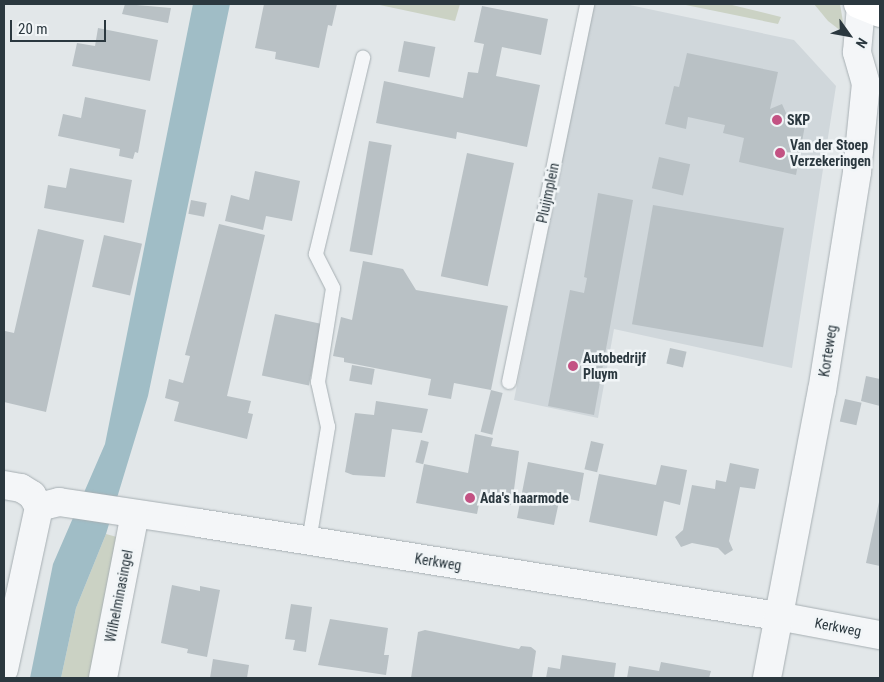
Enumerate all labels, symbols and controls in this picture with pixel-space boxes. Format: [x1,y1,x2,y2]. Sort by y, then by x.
scale bar [12,10,109,42]
north arrow [824,10,874,60]
text: 20 m [18,20,48,38]
text: N [853,35,871,51]
place label: SKP [787,112,810,128]
marker: SKP [771,114,783,126]
place label: Van der Stoep Verzekeringen [790,137,871,170]
marker: Van der Stoep Verzekeringen [774,147,786,159]
street label: Pluijmplein [533,161,563,225]
street label: Korteweg [816,324,840,378]
place label: Autobedrijf Pluym [583,350,646,382]
marker: Autobedrijf Pluym [567,360,579,372]
place label: Ada's haarmode [480,490,569,506]
marker: Ada's haarmode [464,492,476,504]
street label: Wilhelminasingel [102,548,136,644]
street label: Kerkweg [413,550,463,574]
street label: Kerkweg [813,614,863,640]

